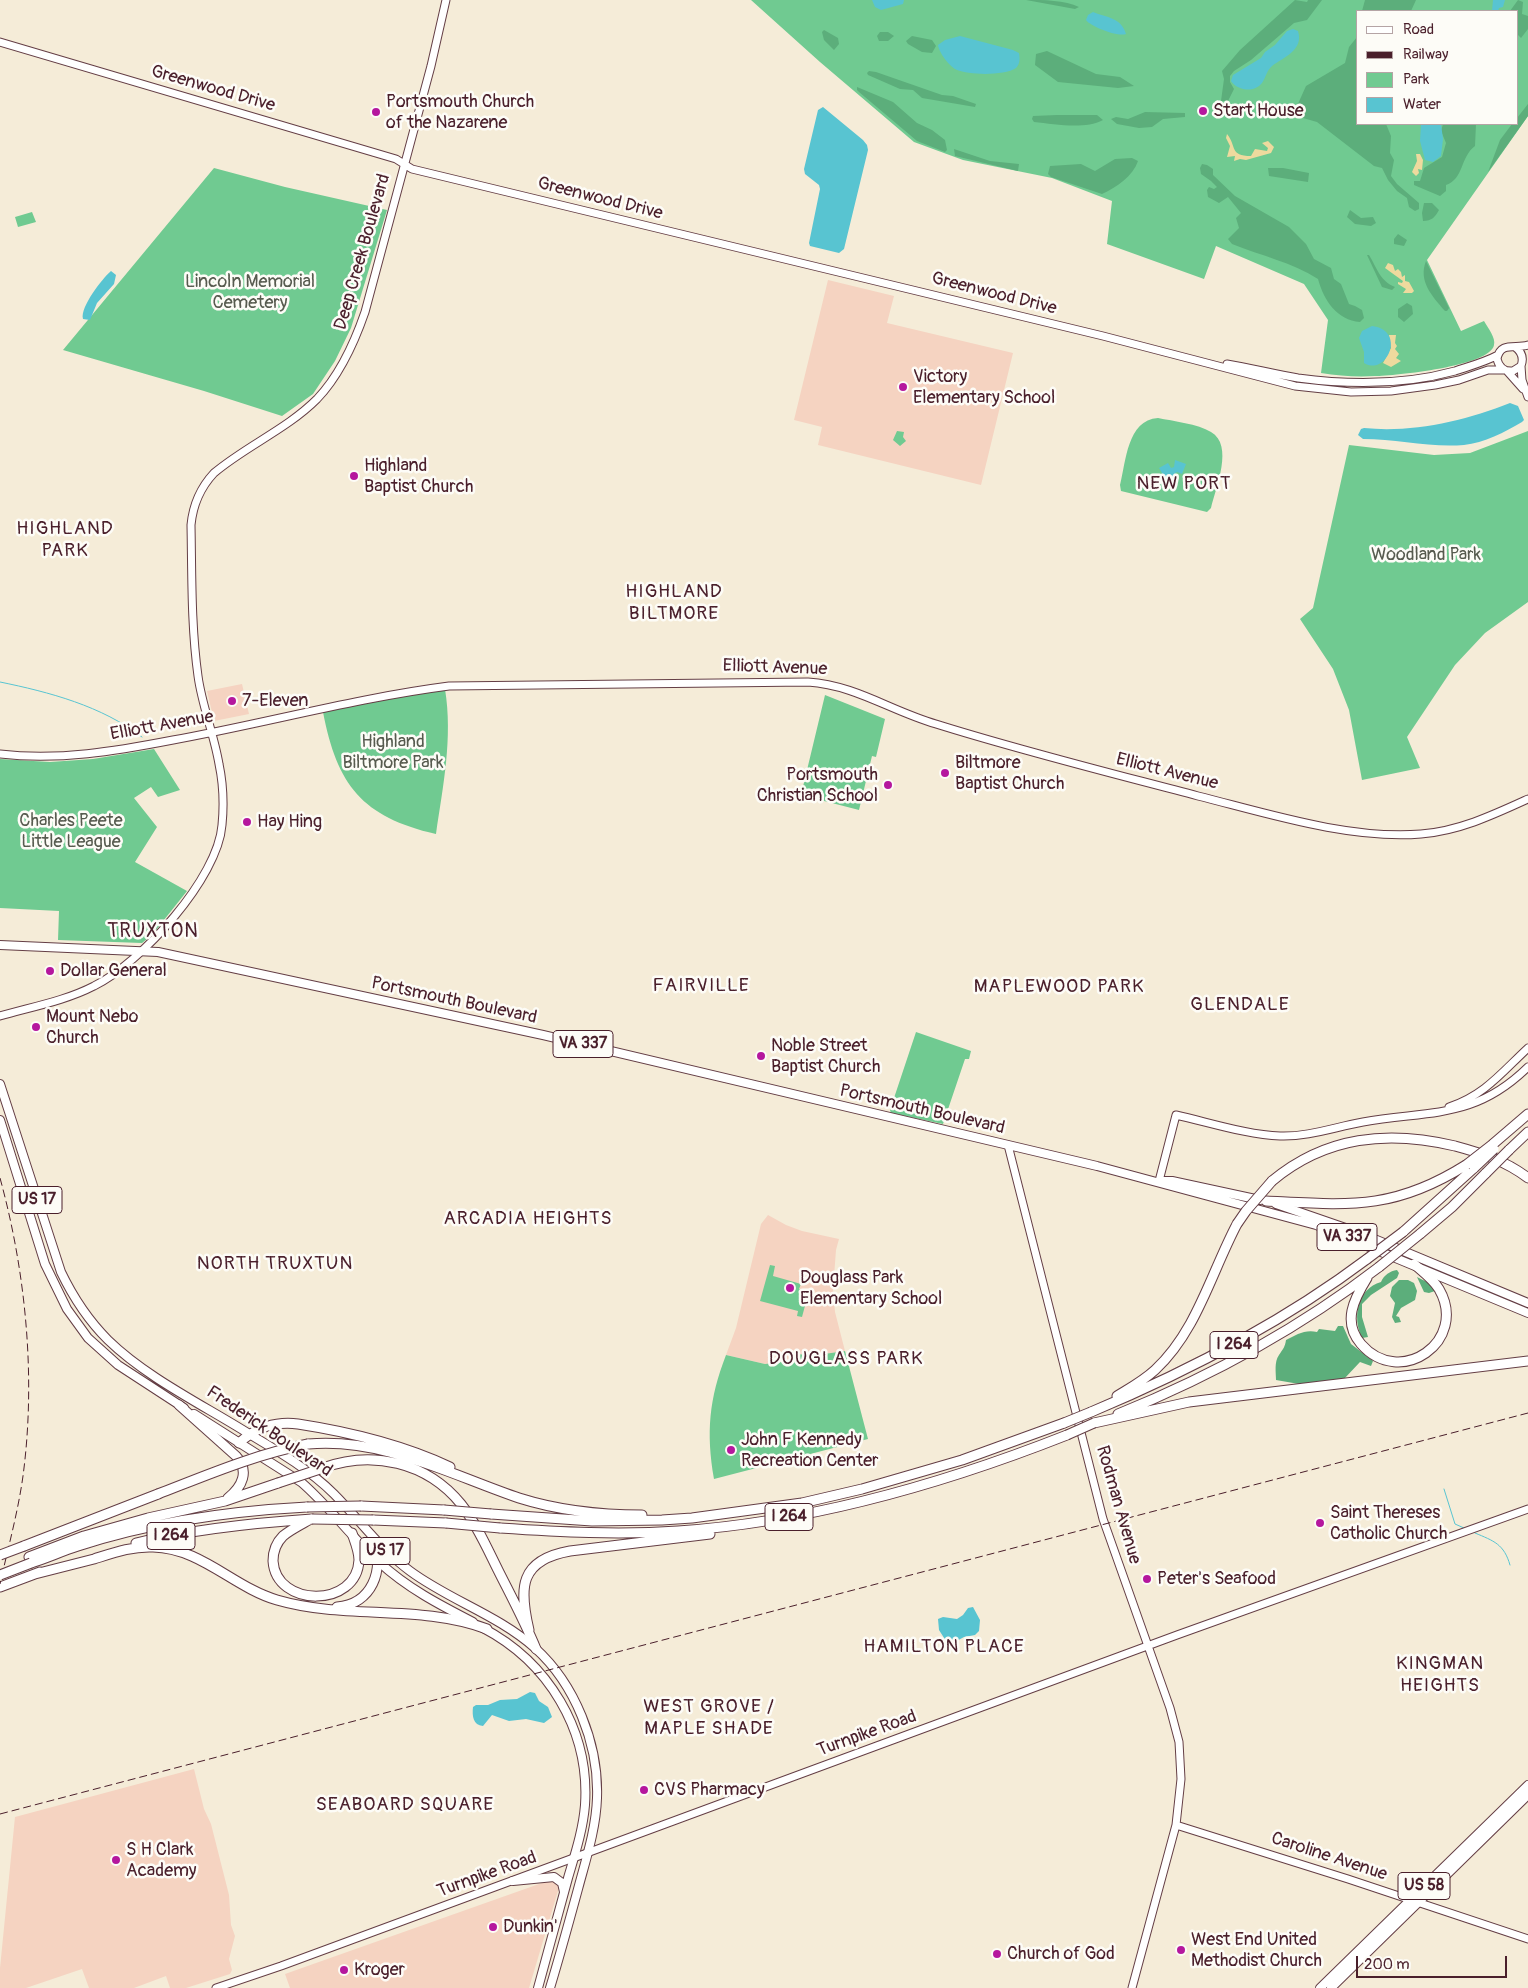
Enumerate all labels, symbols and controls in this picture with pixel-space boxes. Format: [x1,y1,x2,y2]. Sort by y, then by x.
legend [1356,10,1518,125]
text: Road [1403,20,1434,39]
text: Railway [1403,45,1448,64]
street label: Greenwood Drive [148,61,278,117]
text: Park [1403,70,1429,89]
place label: Portsmouth Church of the Nazarene [386,91,534,134]
text: Water [1403,95,1441,114]
place label: Start House [1213,100,1304,122]
marker: Start House [1197,105,1209,117]
marker: Portsmouth Church of the Nazarene [370,106,382,118]
street label: Deep Creek Boulevard [330,172,396,332]
street label: Greenwood Drive [535,173,665,225]
street label: Greenwood Drive [929,268,1059,320]
park label: Lincoln Memorial Cemetery [185,271,315,314]
place label: Victory Elementary School [913,366,1055,408]
marker: Victory Elementary School [897,381,909,393]
place label: Highland Baptist Church [364,455,473,498]
marker: Highland Baptist Church [348,470,360,482]
district label: NEW PORT [1135,473,1233,495]
district label: HIGHLAND PARK [15,518,115,562]
park label: Woodland Park [1371,544,1481,566]
district label: HIGHLAND BILTMORE [624,581,724,625]
street label: Elliott Avenue [722,655,828,681]
place label: 7-Eleven [242,690,309,712]
marker: 7-Eleven [226,695,238,707]
street label: Elliott Avenue [109,706,215,746]
park label: Highland Biltmore Park [343,731,443,774]
street label: Elliott Avenue [1114,749,1220,795]
place label: Biltmore Baptist Church [955,752,1064,794]
place label: Portsmouth Christian School [757,764,878,806]
marker: Biltmore Baptist Church [939,767,951,779]
marker: Portsmouth Christian School [882,779,894,791]
park label: Charles Peete Little League [19,810,123,852]
place label: Hay Hing [257,811,322,833]
marker: Hay Hing [241,816,253,828]
district label: TRUXTON [106,920,200,944]
place label: Dollar General [60,960,167,982]
marker: Dollar General [44,965,56,977]
street label: Portsmouth Boulevard [369,973,539,1029]
district label: FAIRVILLE [651,975,751,997]
district label: MAPLEWOOD PARK [972,976,1146,998]
district label: GLENDALE [1189,994,1291,1016]
place label: Mount Nebo Church [46,1006,138,1048]
marker: Mount Nebo Church [30,1021,42,1033]
road number: VA 337 [553,1030,613,1058]
place label: Noble Street Baptist Church [771,1035,880,1078]
marker: Noble Street Baptist Church [755,1050,767,1062]
street label: Portsmouth Boulevard [837,1080,1007,1140]
road number: US 17 [12,1186,62,1214]
district label: ARCADIA HEIGHTS [442,1208,614,1230]
road number: VA 337 [1317,1224,1377,1250]
district label: NORTH TRUXTUN [195,1253,355,1275]
place label: Douglass Park Elementary School [800,1267,942,1310]
marker: Douglass Park Elementary School [784,1282,796,1294]
road number: I 264 [1210,1332,1258,1358]
district label: DOUGLASS PARK [767,1348,925,1370]
street label: Frederick Boulevard [202,1382,336,1482]
place label: John F Kennedy Recreation Center [741,1429,878,1472]
street label: Rodman Avenue [1091,1443,1145,1567]
marker: John F Kennedy Recreation Center [725,1444,737,1456]
place label: Saint Thereses Catholic Church [1330,1502,1447,1545]
road number: I 264 [765,1504,813,1530]
marker: Saint Thereses Catholic Church [1314,1517,1326,1529]
road number: I 264 [147,1522,195,1550]
road number: US 17 [360,1538,410,1564]
place label: Peter's Seafood [1157,1568,1276,1590]
marker: Peter's Seafood [1141,1573,1153,1585]
district label: HAMILTON PLACE [862,1636,1026,1658]
district label: KINGMAN HEIGHTS [1395,1653,1485,1697]
district label: WEST GROVE / MAPLE SHADE [642,1696,776,1740]
street label: Turnpike Road [814,1706,920,1762]
place label: CVS Pharmacy [654,1779,765,1801]
marker: CVS Pharmacy [638,1784,650,1796]
district label: SEABOARD SQUARE [314,1794,496,1816]
street label: Caroline Avenue [1268,1828,1390,1886]
place label: S H Clark Academy [126,1839,197,1882]
street label: Turnpike Road [434,1847,540,1903]
marker: S H Clark Academy [110,1854,122,1866]
road number: US 58 [1398,1872,1450,1900]
place label: Dunkin' [503,1916,557,1938]
marker: Dunkin' [487,1921,499,1933]
place label: West End United Methodist Church [1191,1929,1322,1972]
place label: Church of God [1007,1943,1115,1965]
marker: West End United Methodist Church [1175,1944,1187,1956]
scale bar [1358,1946,1509,1978]
marker: Church of God [991,1948,1003,1960]
text: 200 m [1364,1955,1409,1974]
place label: Kroger [354,1959,405,1981]
marker: Kroger [338,1964,350,1976]

